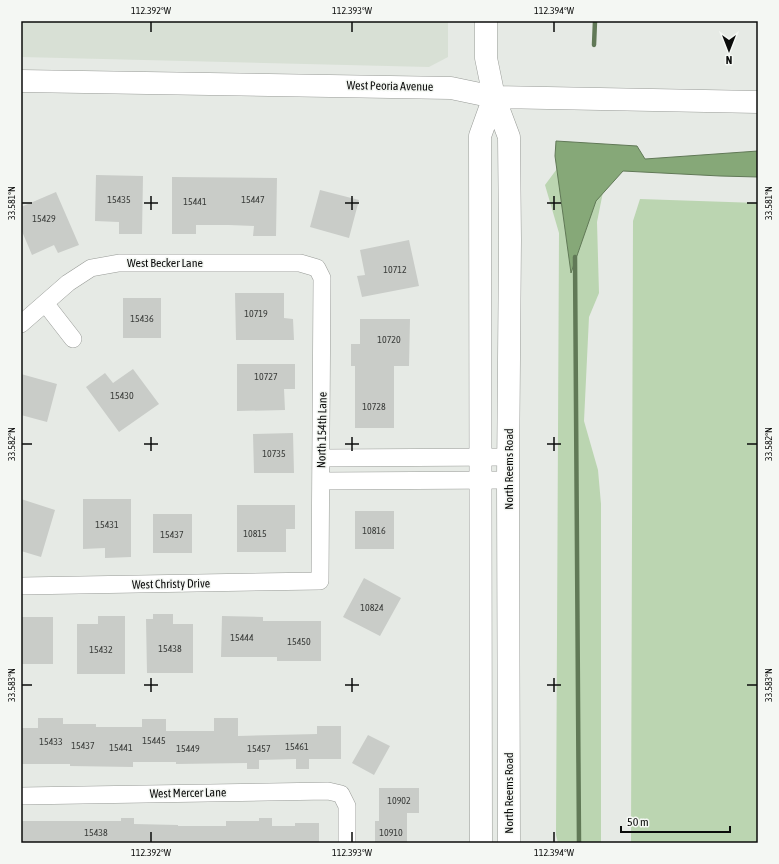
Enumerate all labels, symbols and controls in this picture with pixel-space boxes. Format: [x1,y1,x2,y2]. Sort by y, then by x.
text: 112.392°W [131,5,172,16]
text: 112.393°W [332,5,373,16]
text: 112.394°W [534,5,575,16]
north arrow [709,30,749,70]
text: N [726,54,732,66]
street label: West Peoria Avenue [347,78,433,94]
text: 33.581°N [6,186,17,220]
text: 33.581°N [763,186,774,220]
house number: 15435 [107,194,131,205]
house number: 15447 [241,194,265,205]
house number: 15441 [183,196,207,207]
house number: 15429 [32,213,56,224]
street label: West Becker Lane [127,256,203,270]
house number: 10712 [383,264,407,275]
house number: 10719 [244,308,268,319]
house number: 15436 [130,313,154,324]
house number: 10720 [377,334,401,345]
house number: 10727 [254,371,278,382]
house number: 15430 [110,390,134,401]
street label: North 154th Lane [314,392,330,468]
house number: 10728 [362,401,386,412]
text: 33.582°N [6,427,17,461]
text: 33.582°N [763,427,774,461]
street label: North Reems Road [502,428,516,510]
house number: 10735 [262,448,286,459]
house number: 15431 [95,519,119,530]
house number: 10816 [362,525,386,536]
house number: 10815 [243,528,267,539]
house number: 15437 [160,529,184,540]
street label: West Christy Drive [132,576,210,592]
house number: 10824 [360,602,384,613]
house number: 15444 [230,632,254,643]
house number: 15450 [287,636,311,647]
house number: 15438 [158,643,182,654]
house number: 15432 [89,644,113,655]
text: 33.583°N [6,668,17,702]
text: 33.583°N [763,668,774,702]
house number: 15445 [142,735,166,746]
house number: 15433 [39,736,63,747]
house number: 15437 [71,740,95,751]
house number: 15461 [285,741,309,752]
house number: 15441 [109,742,133,753]
house number: 15449 [176,743,200,754]
house number: 15457 [247,743,271,754]
street label: North Reems Road [502,752,516,834]
street label: West Mercer Lane [150,785,226,801]
house number: 10902 [387,795,411,806]
scale bar [621,808,730,834]
text: 50 m [627,815,649,829]
house number: 15438 [84,827,108,838]
house number: 10910 [379,827,403,838]
text: 112.392°W [131,847,172,858]
text: 112.393°W [332,847,373,858]
text: 112.394°W [534,847,575,858]

